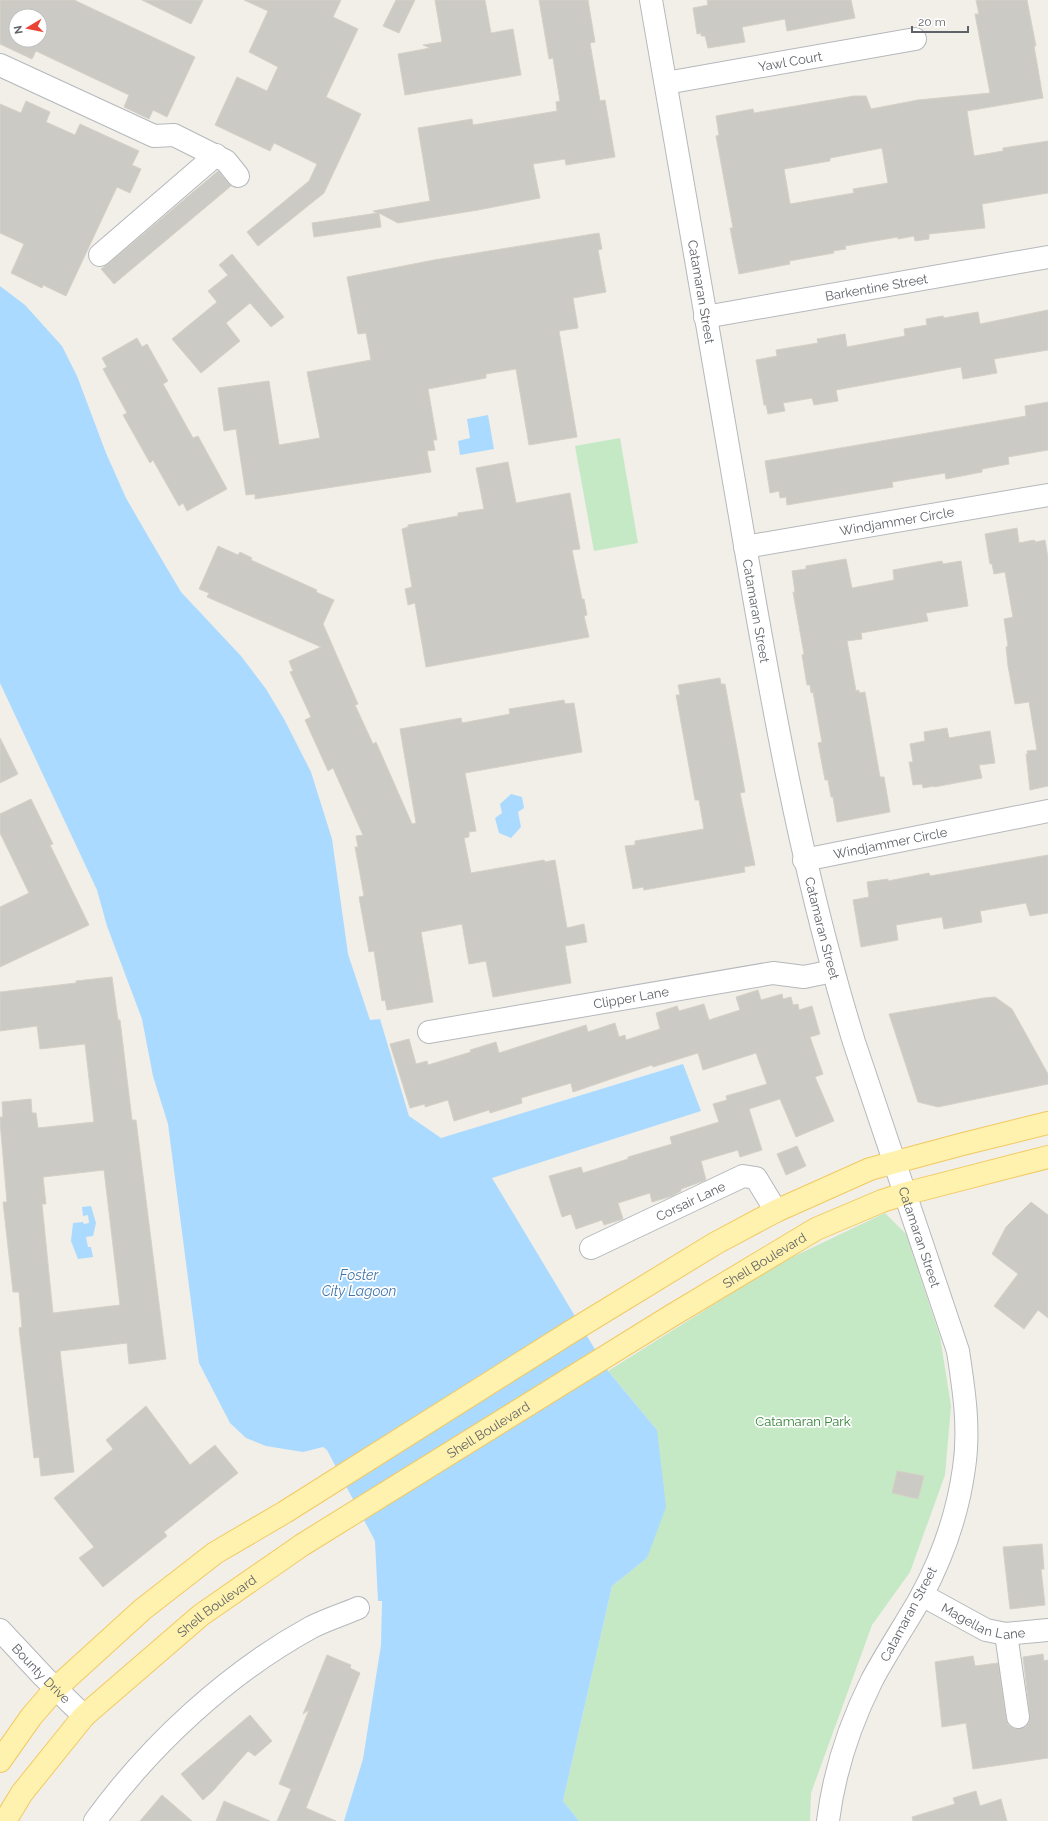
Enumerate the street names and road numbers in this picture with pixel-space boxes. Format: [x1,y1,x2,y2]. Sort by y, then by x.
street label: Yawl Court [757,48,824,75]
street label: Catamaran Street [685,239,717,345]
street label: Barkentine Street [824,271,930,304]
street label: Windjammer Circle [839,504,956,539]
street label: Catamaran Street [739,558,773,665]
street label: Windjammer Circle [832,824,949,862]
street label: Catamaran Street [802,876,842,982]
street label: Clipper Lane [592,984,670,1012]
street label: Corsair Lane [654,1178,728,1224]
street label: Catamaran Street [895,1185,943,1290]
street label: Shell Boulevard [720,1230,809,1291]
street label: Shell Boulevard [444,1399,532,1461]
street label: Catamaran Street [877,1564,940,1664]
street label: Shell Boulevard [174,1572,259,1640]
street label: Magellan Lane [939,1600,1026,1642]
street label: Bounty Drive [9,1641,74,1707]

